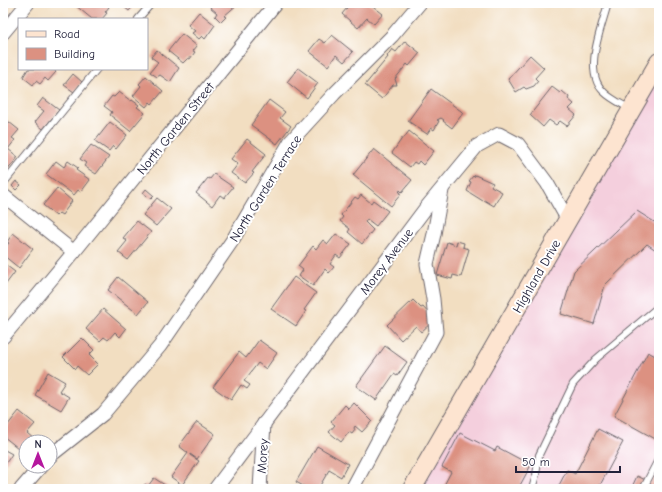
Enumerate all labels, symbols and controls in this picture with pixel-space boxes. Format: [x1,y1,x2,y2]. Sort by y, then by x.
legend [18,18,148,70]
text: Road [54,27,80,41]
text: Building [54,47,95,61]
street label: North Garden Street [134,78,218,177]
street label: North Garden Terrace [226,132,305,244]
street label: Morey Avenue [357,225,416,297]
street label: Highland Drive [509,237,564,316]
north arrow [18,434,58,474]
text: N [34,438,42,451]
street label: Morey [254,438,271,474]
scale bar [516,448,620,474]
text: 50 m [522,455,550,469]

